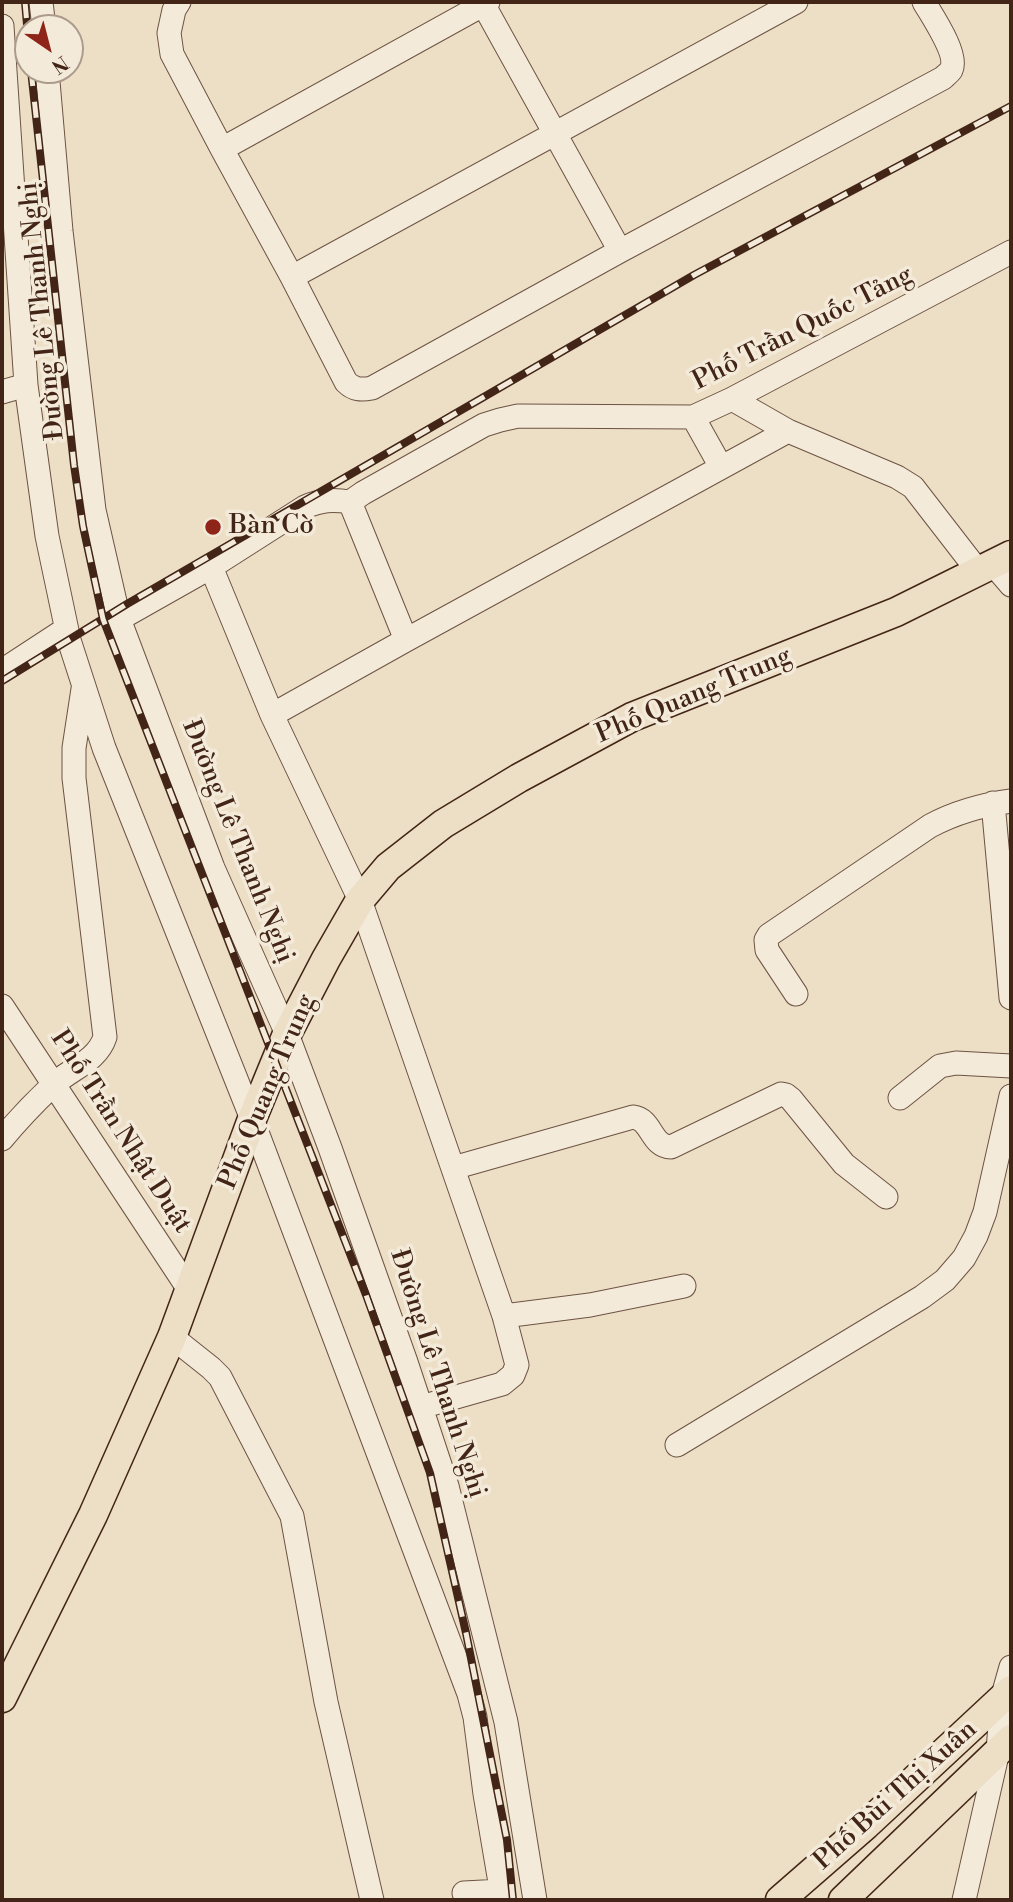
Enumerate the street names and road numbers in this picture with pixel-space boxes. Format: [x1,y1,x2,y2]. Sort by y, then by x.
street label: Đường Lê Thanh Nghị [14,180,72,442]
street label: Phố Trần Quốc Tảng [688,260,918,398]
street label: Phố Quang Trung [592,641,796,751]
street label: Đường Lê Thanh Nghị [174,716,300,968]
street label: Phố Quang Trung [213,990,323,1194]
street label: Phố Trần Nhật Duật [43,1025,197,1239]
street label: Đường Lê Thanh Nghị [382,1246,492,1502]
street label: Phố Bùi Thị Xuân [808,1715,984,1877]

